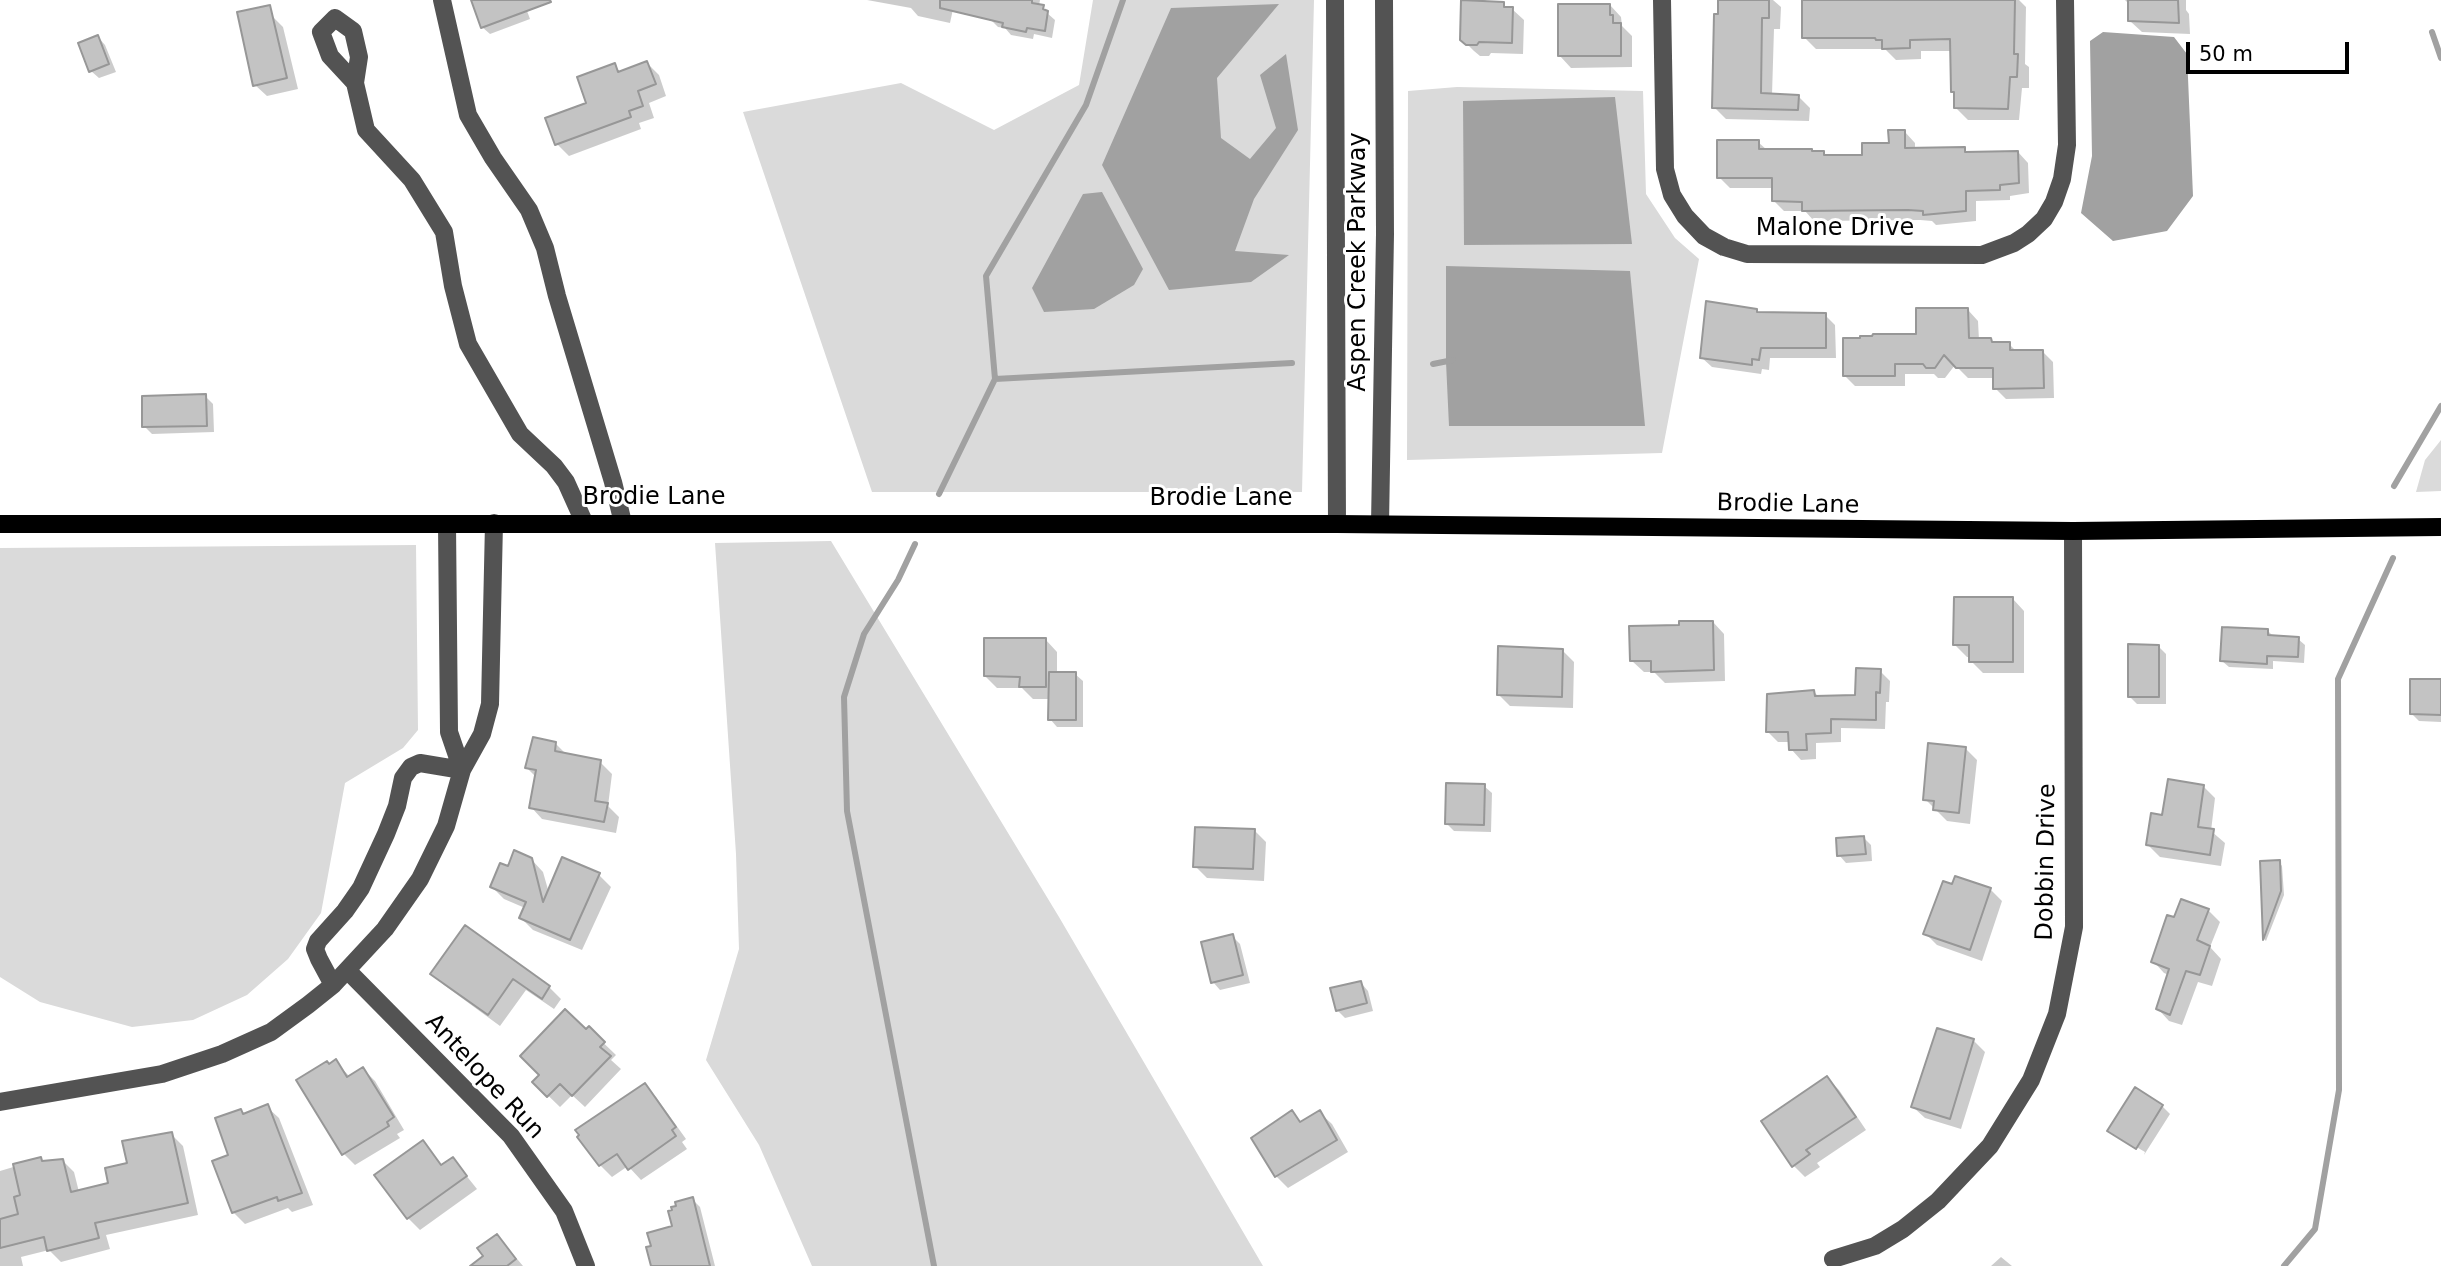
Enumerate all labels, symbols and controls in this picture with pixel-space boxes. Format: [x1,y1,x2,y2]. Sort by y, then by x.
scale bar [2189,28,2352,72]
text: 50 m [2199,42,2253,66]
street label: Aspen Creek Parkway [1345,132,1373,392]
street label: Malone Drive [1756,215,1914,243]
street label: Brodie Lane [583,484,725,512]
street label: Brodie Lane [1150,485,1292,513]
street label: Brodie Lane [1716,489,1860,521]
street label: Dobbin Drive [2031,783,2063,941]
street label: Antelope Run [419,1008,549,1146]

